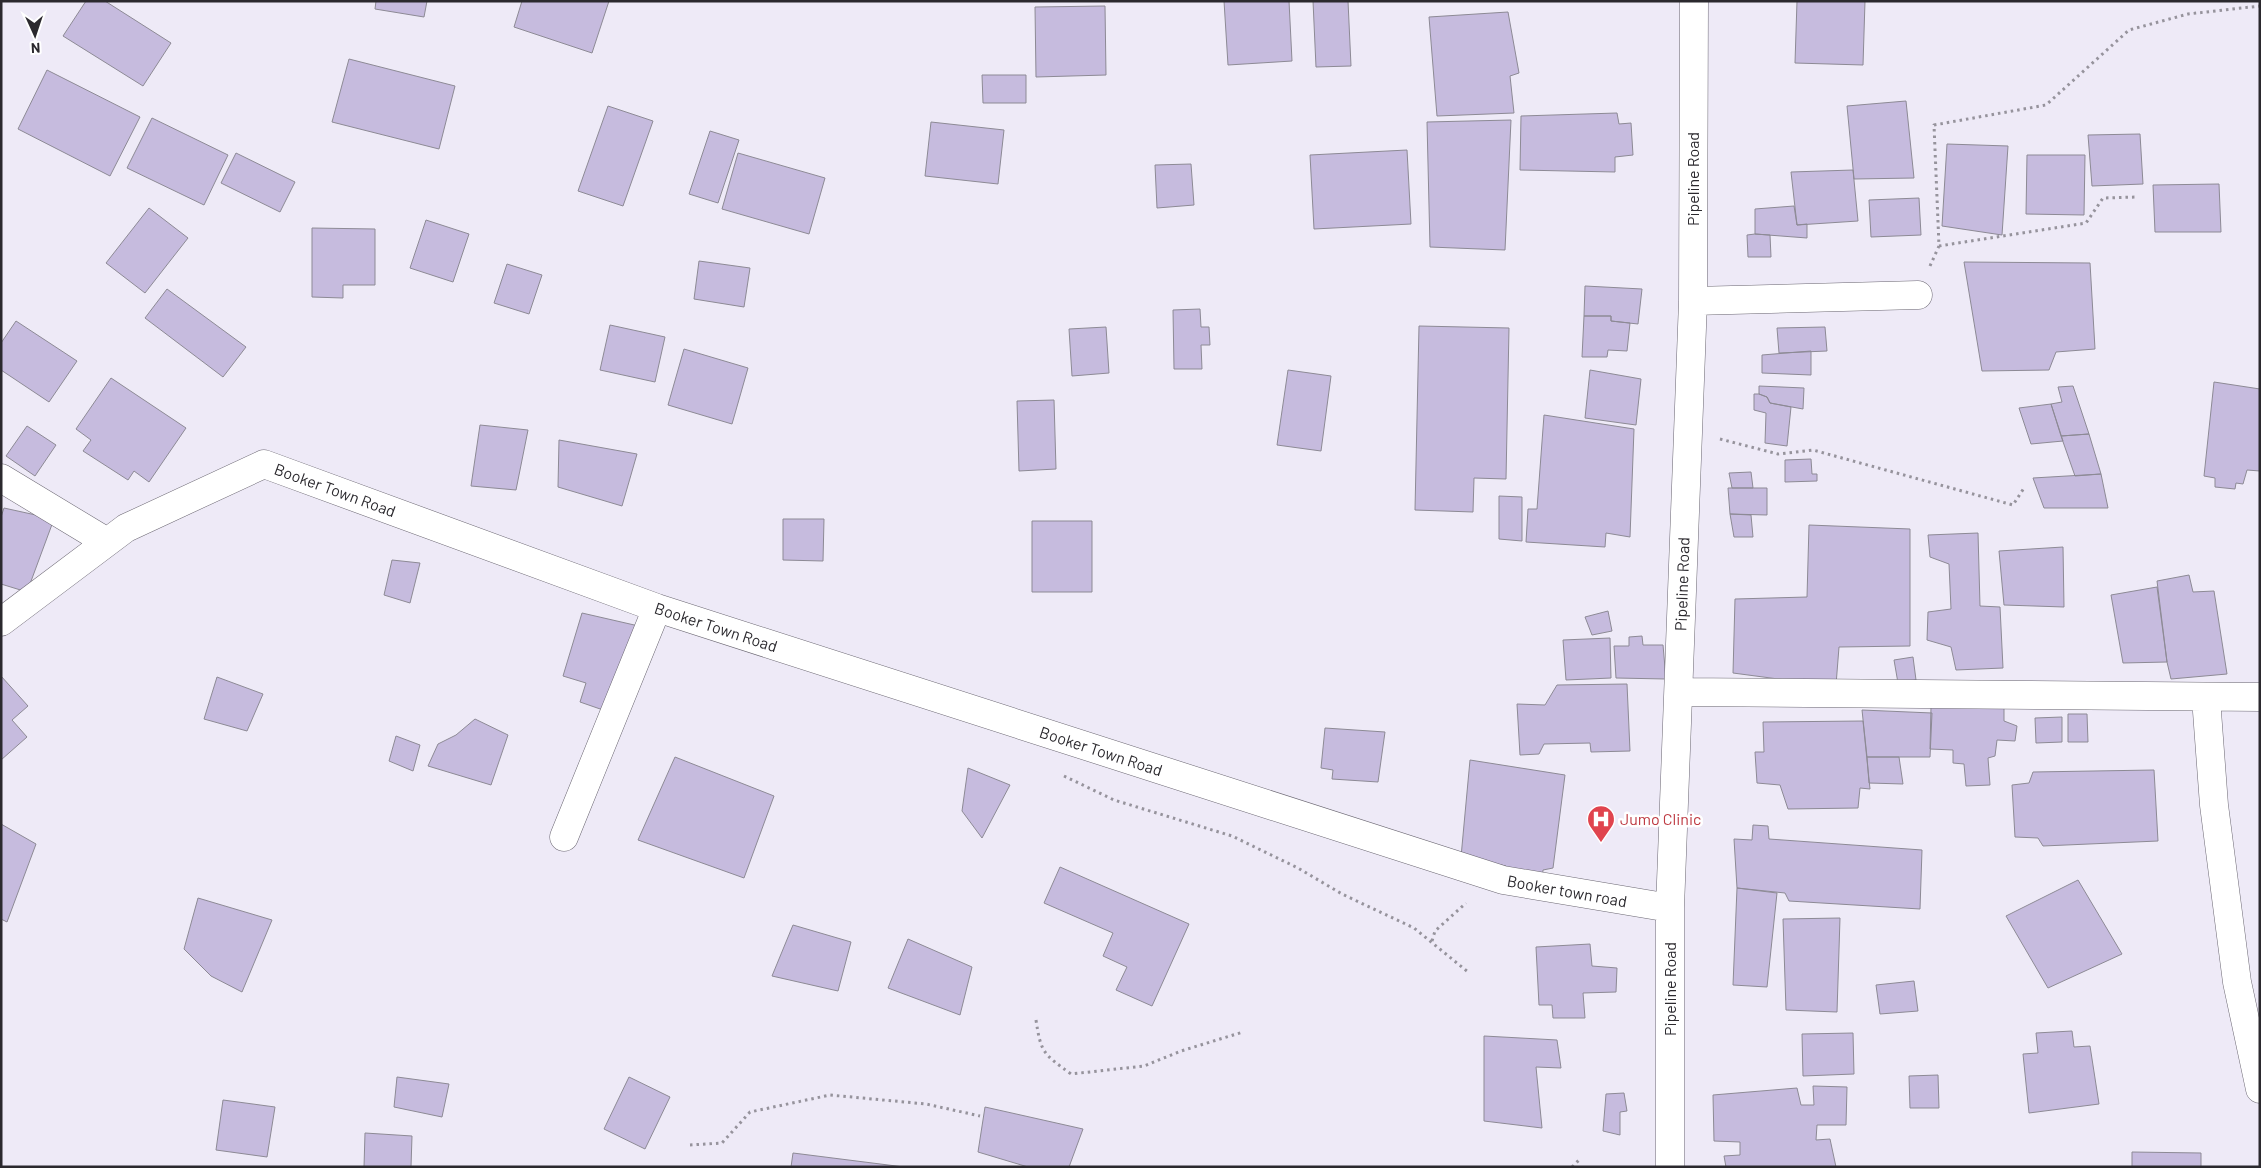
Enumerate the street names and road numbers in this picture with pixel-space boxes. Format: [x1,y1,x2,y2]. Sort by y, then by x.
street label: Pipeline Road [1683,132,1702,226]
street label: Booker Town Road [272,459,398,520]
street label: Pipeline Road [1670,537,1693,631]
street label: Booker Town Road [652,598,780,655]
street label: Booker Town Road [1037,722,1165,779]
street label: Booker town road [1506,871,1629,910]
street label: Pipeline Road [1660,942,1679,1036]

